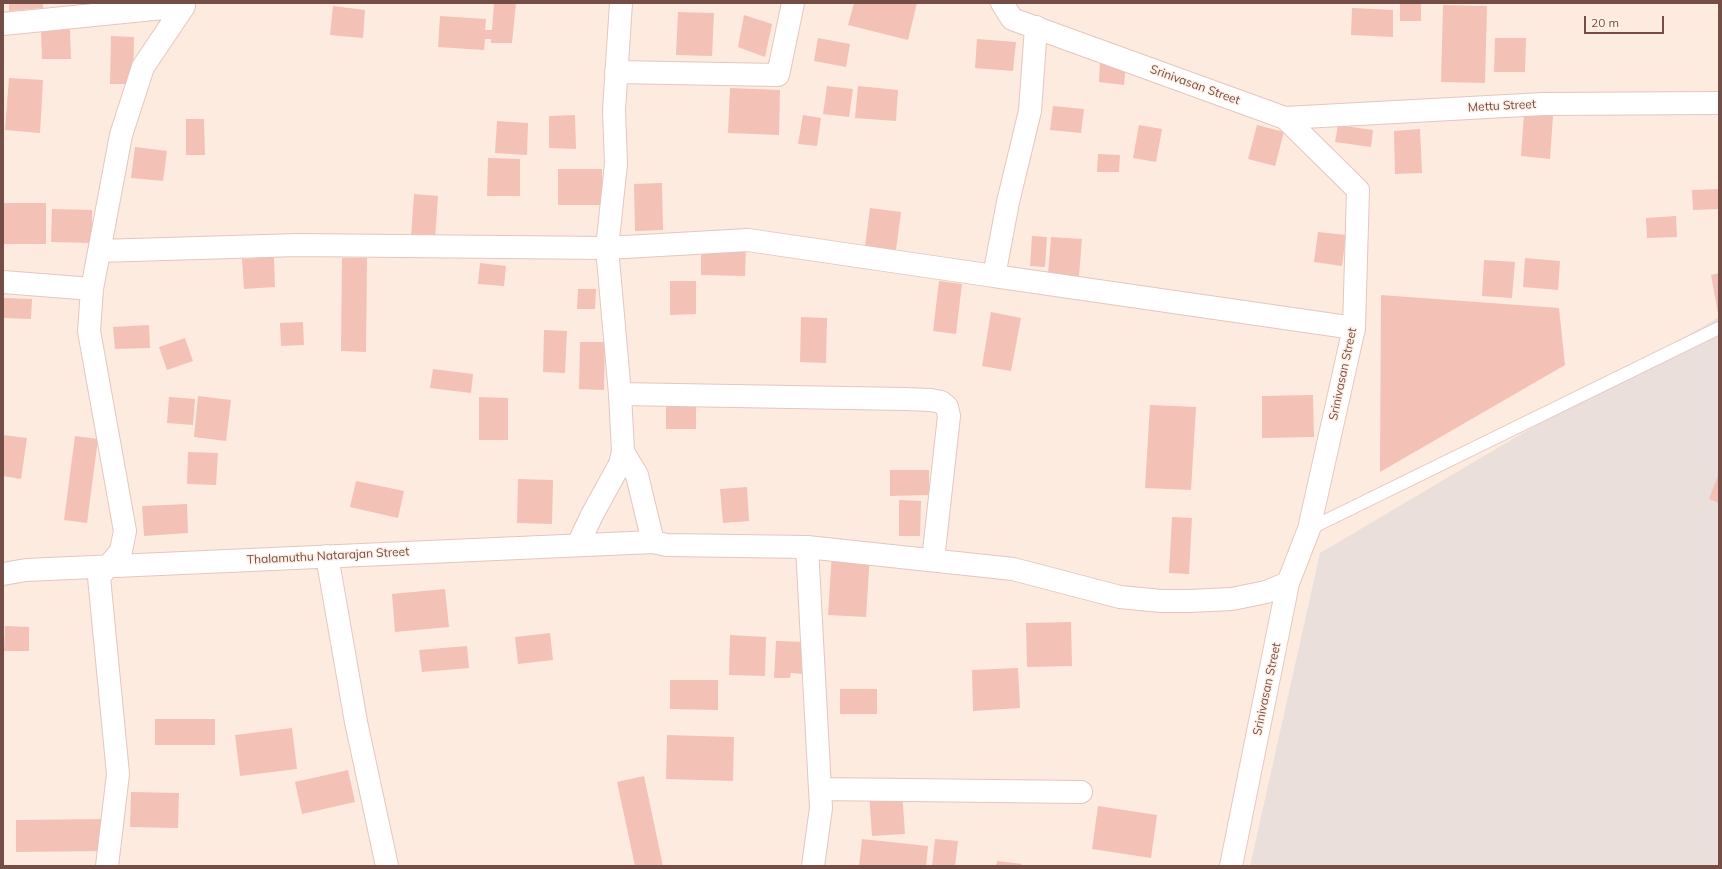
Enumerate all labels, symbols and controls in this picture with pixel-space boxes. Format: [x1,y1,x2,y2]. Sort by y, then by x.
scale bar [1586,8,1666,34]
text: 20 m [1591,15,1619,30]
street label: Srinivasan Street [1148,62,1242,108]
street label: Mettu Street [1468,97,1536,115]
street label: Srinivasan Street [1326,326,1360,422]
street label: Thalamuthu Natarajan Street [246,545,410,567]
street label: Srinivasan Street [1250,641,1284,737]

